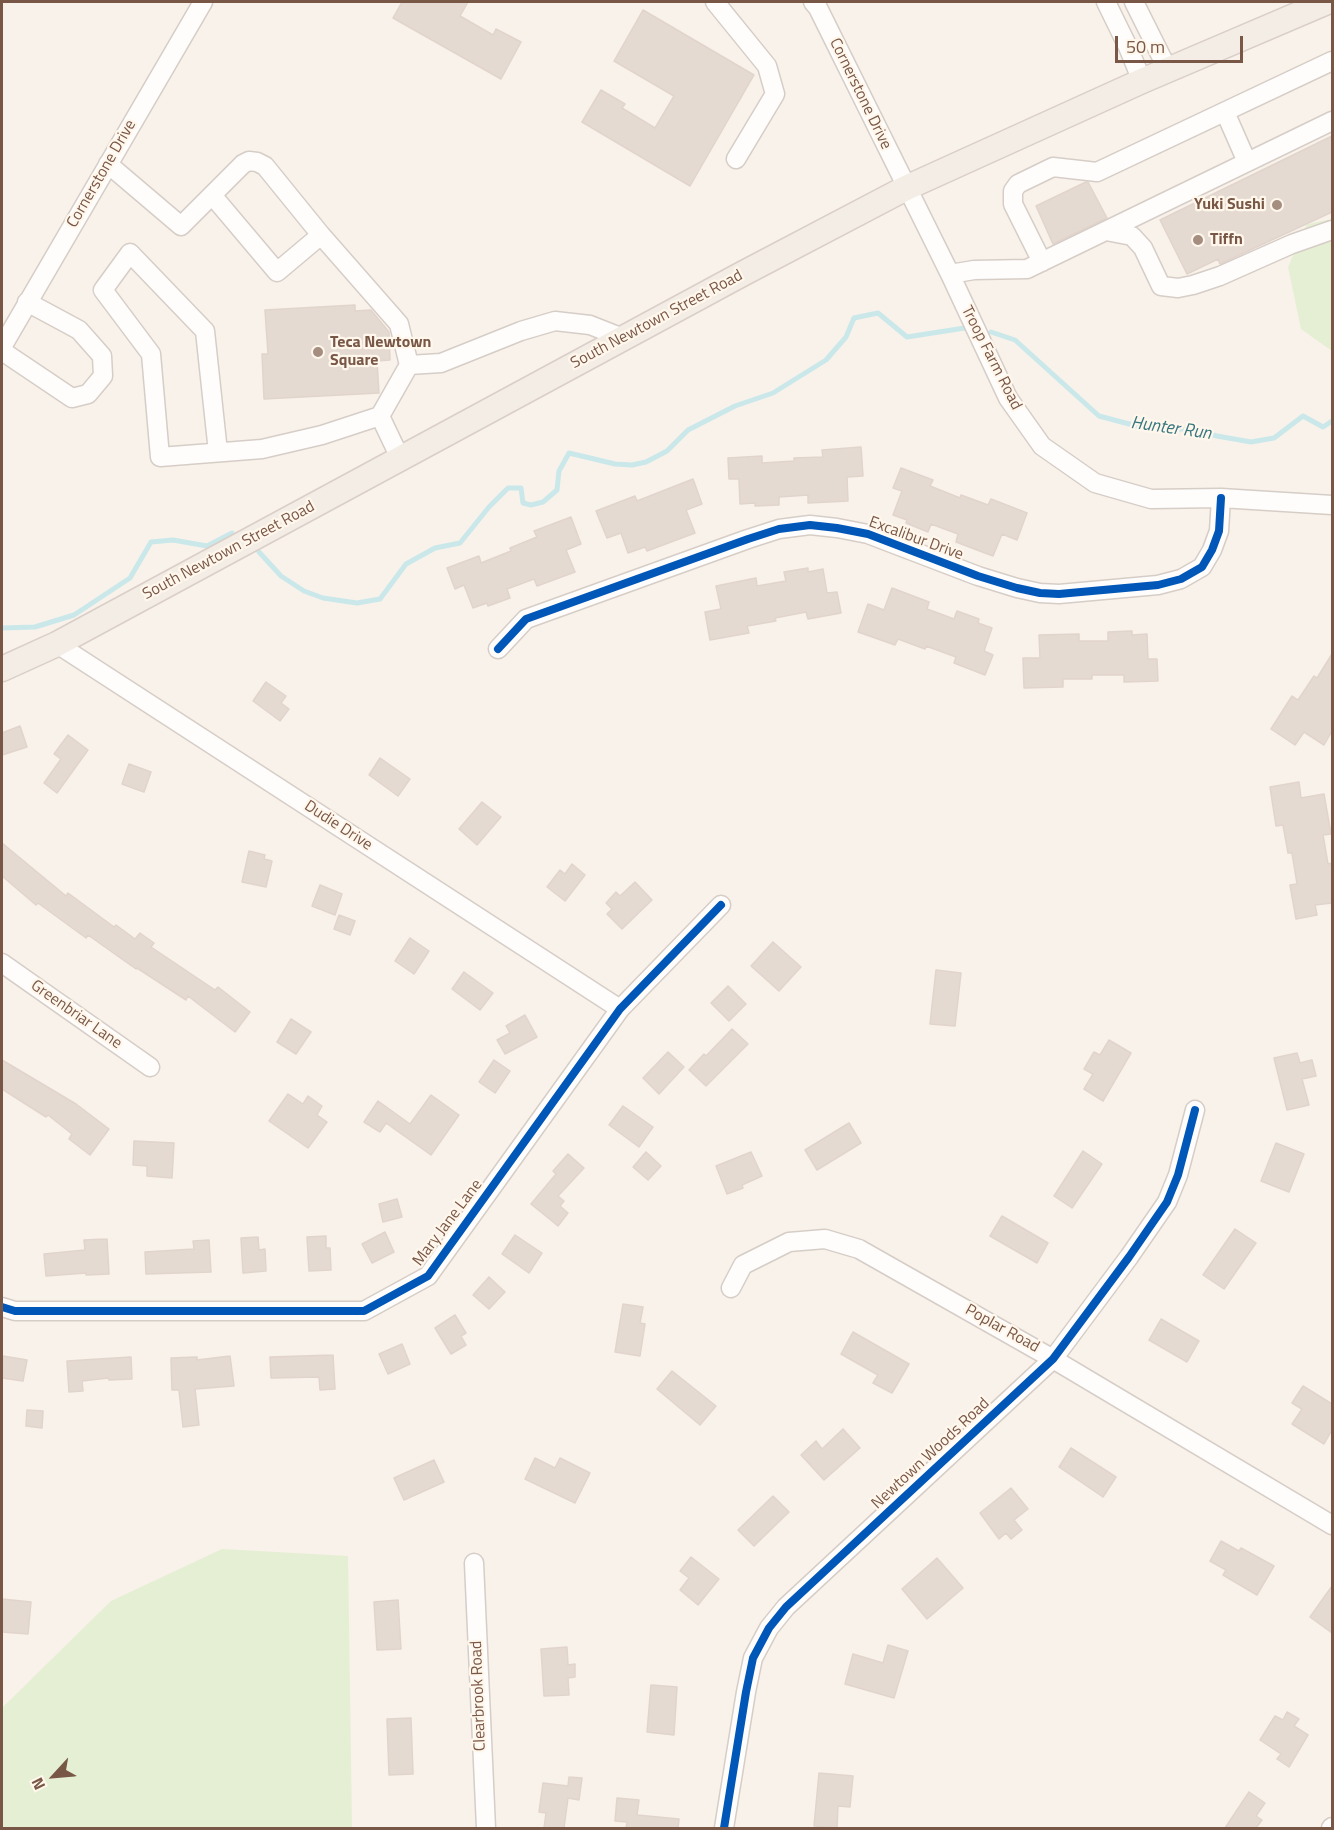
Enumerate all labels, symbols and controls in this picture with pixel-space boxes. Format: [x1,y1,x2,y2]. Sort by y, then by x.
scale bar [1118,24,1246,62]
text: 50 m [1126,33,1165,60]
street label: Cornerstone Drive [825,35,895,153]
street label: Cornerstone Drive [63,117,141,231]
place label: Yuki Sushi [1194,195,1265,215]
marker: Yuki Sushi [1270,198,1284,212]
place label: Tiffn [1210,230,1243,250]
marker: Tiffn [1191,233,1205,247]
street label: South Newtown Street Road [568,266,746,374]
street label: Troop Farm Road [957,303,1025,413]
place label: Teca Newtown Square [330,333,431,371]
marker: Teca Newtown Square [311,345,325,359]
water label: Hunter Run [1129,413,1213,445]
street label: South Newtown Street Road [140,497,318,605]
street label: Excalibur Drive [866,513,966,565]
street label: Dudie Drive [300,797,376,855]
street label: Greenbriar Lane [27,976,125,1054]
street label: Mary Jane Lane [409,1176,487,1270]
street label: Poplar Road [962,1301,1042,1357]
street label: Newtown Woods Road [868,1394,994,1514]
street label: Clearbrook Road [467,1640,491,1752]
north arrow [24,1746,84,1806]
text: N [25,1774,51,1794]

